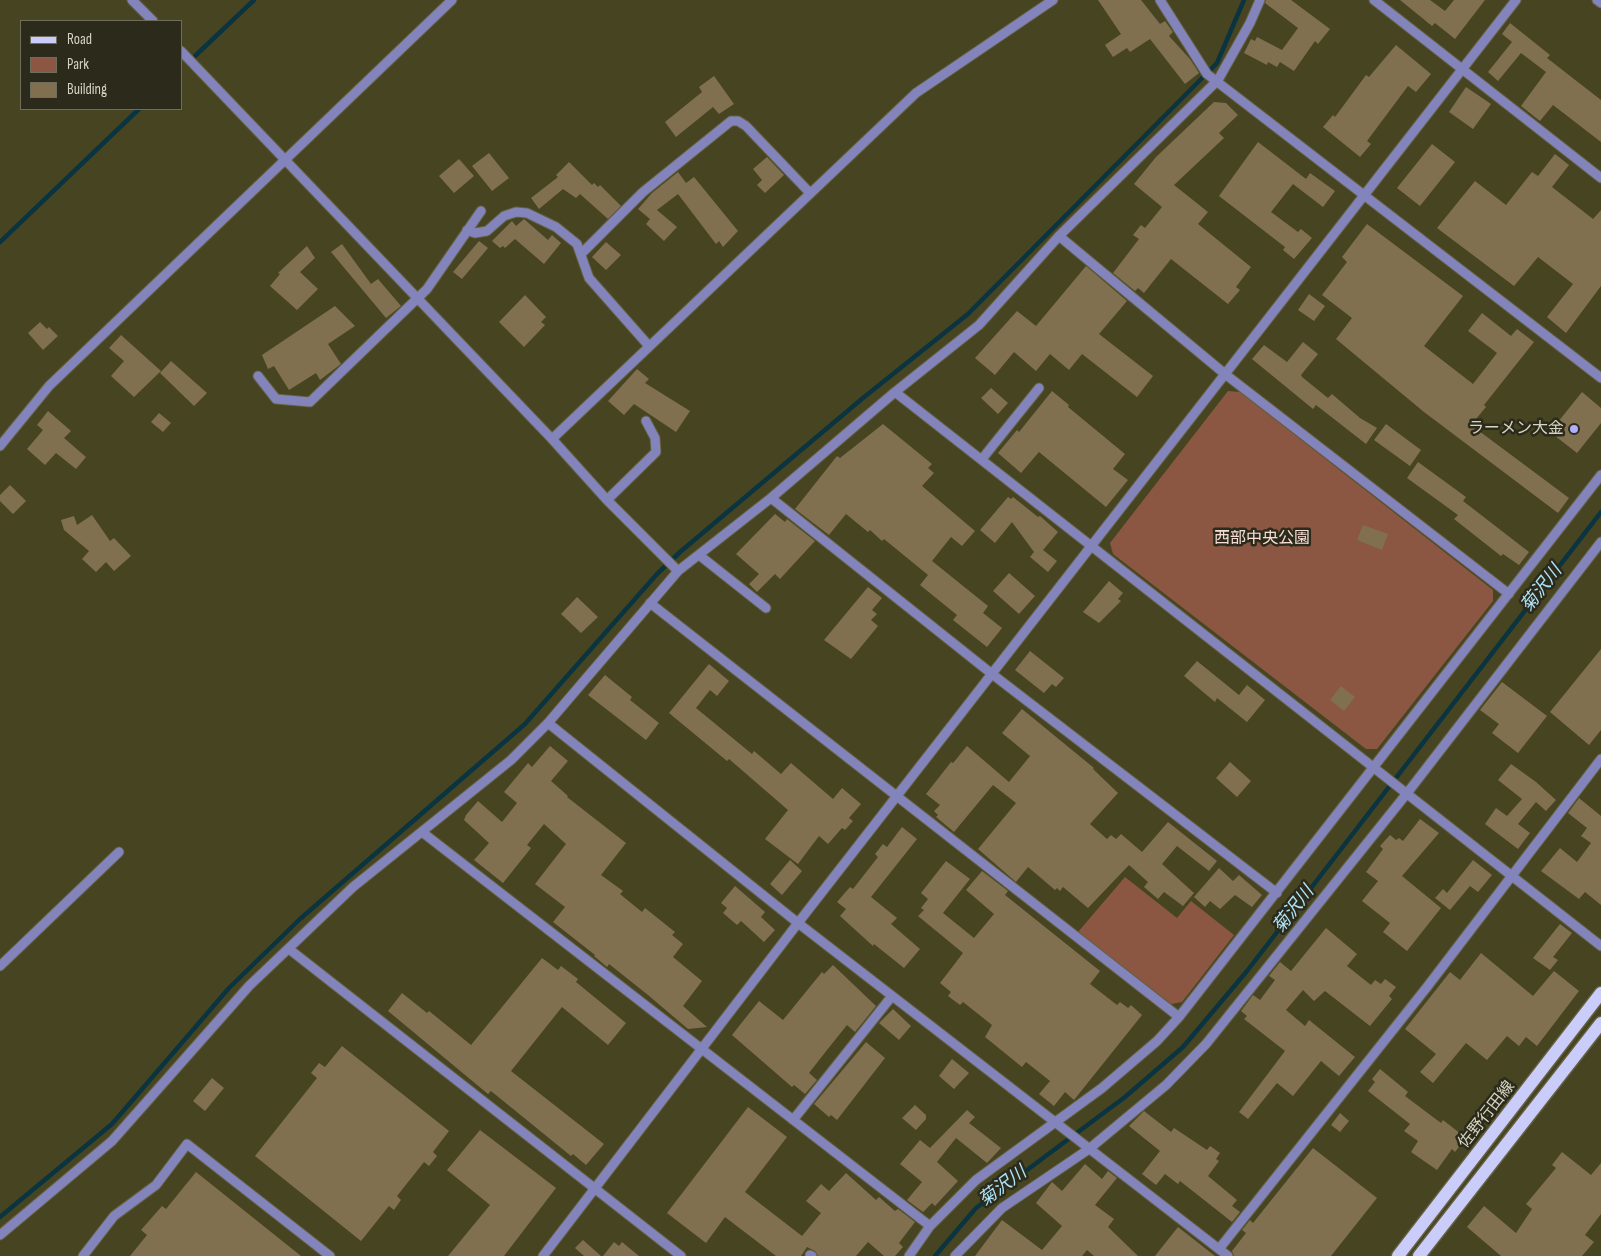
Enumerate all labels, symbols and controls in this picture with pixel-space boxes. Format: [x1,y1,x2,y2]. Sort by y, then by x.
legend [20,20,182,110]
text: Road [67,30,92,49]
text: Park [67,55,89,74]
text: Building [67,80,107,99]
place label: ラーメン大金 [1468,419,1564,439]
marker: ラーメン大金 [1568,423,1580,435]
park label: 西部中央公園 [1214,529,1310,549]
water label: 菊沢川 [1517,561,1567,617]
water label: 菊沢川 [1269,882,1319,938]
street label: 佐野行田線 [1455,1078,1519,1152]
water label: 菊沢川 [975,1162,1031,1212]

